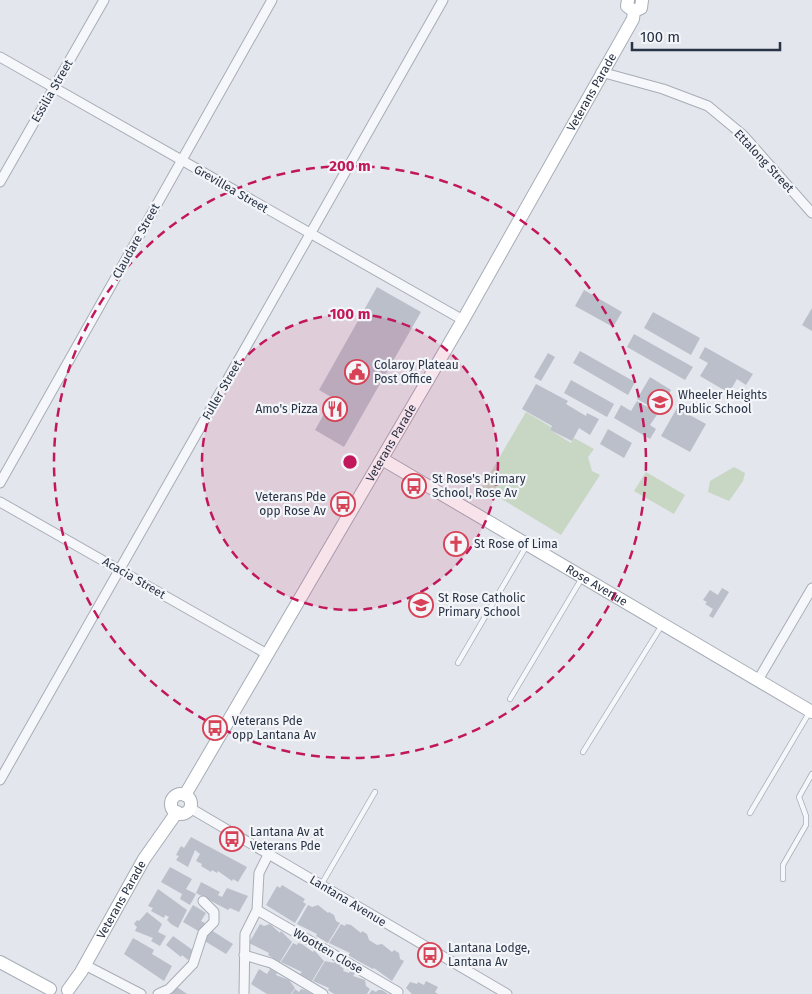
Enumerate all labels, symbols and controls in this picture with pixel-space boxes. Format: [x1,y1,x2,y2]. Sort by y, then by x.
scale bar [632,20,780,52]
text: 100 m [640,28,680,46]
street label: Veterans Parade [564,51,619,134]
street label: Essilia Street [28,57,76,125]
street label: Ettalong Street [731,127,797,196]
text: 200 m [329,157,371,175]
street label: Grevillea Street [191,162,271,216]
street label: Claudare Street [110,200,163,281]
text: 100 m [330,305,370,323]
street label: Fuller Street [199,357,245,422]
place label: Colaroy Plateau Post Office [374,358,459,386]
public building icon: Colaroy Plateau Post Office [344,359,370,385]
place label: Wheeler Heights Public School [678,388,768,416]
school or university icon: Wheeler Heights Public School [647,389,673,415]
restaurant icon: Amo's Pizza [322,396,348,422]
place label: Amo's Pizza [255,402,318,416]
street label: Veterans Parade [363,402,419,484]
centre of rings [341,453,359,471]
place label: St Rose's Primary School, Rose Av [432,472,526,500]
bus stop icon: St Rose's Primary School, Rose Av [401,473,427,499]
place label: Veterans Pde opp Rose Av [256,490,326,518]
bus stop icon: Veterans Pde opp Rose Av [330,491,356,517]
church icon: St Rose of Lima [443,531,469,557]
place label: St Rose of Lima [474,537,558,551]
street label: Acacia Street [100,554,169,602]
street label: Rose Avenue [563,562,630,609]
place label: St Rose Catholic Primary School [438,591,526,619]
school or university icon: St Rose Catholic Primary School [408,592,434,618]
place label: Veterans Pde opp Lantana Av [232,714,316,742]
bus stop icon: Veterans Pde opp Lantana Av [202,715,228,741]
place label: Lantana Av at Veterans Pde [250,825,324,853]
bus stop icon: Lantana Av at Veterans Pde [219,826,245,852]
street label: Veterans Parade [94,858,149,941]
street label: Lantana Avenue [307,873,389,929]
street label: Wootten Close [291,925,365,977]
place label: Lantana Lodge, Lantana Av [448,941,530,969]
bus stop icon: Lantana Lodge, Lantana Av [417,942,443,968]

